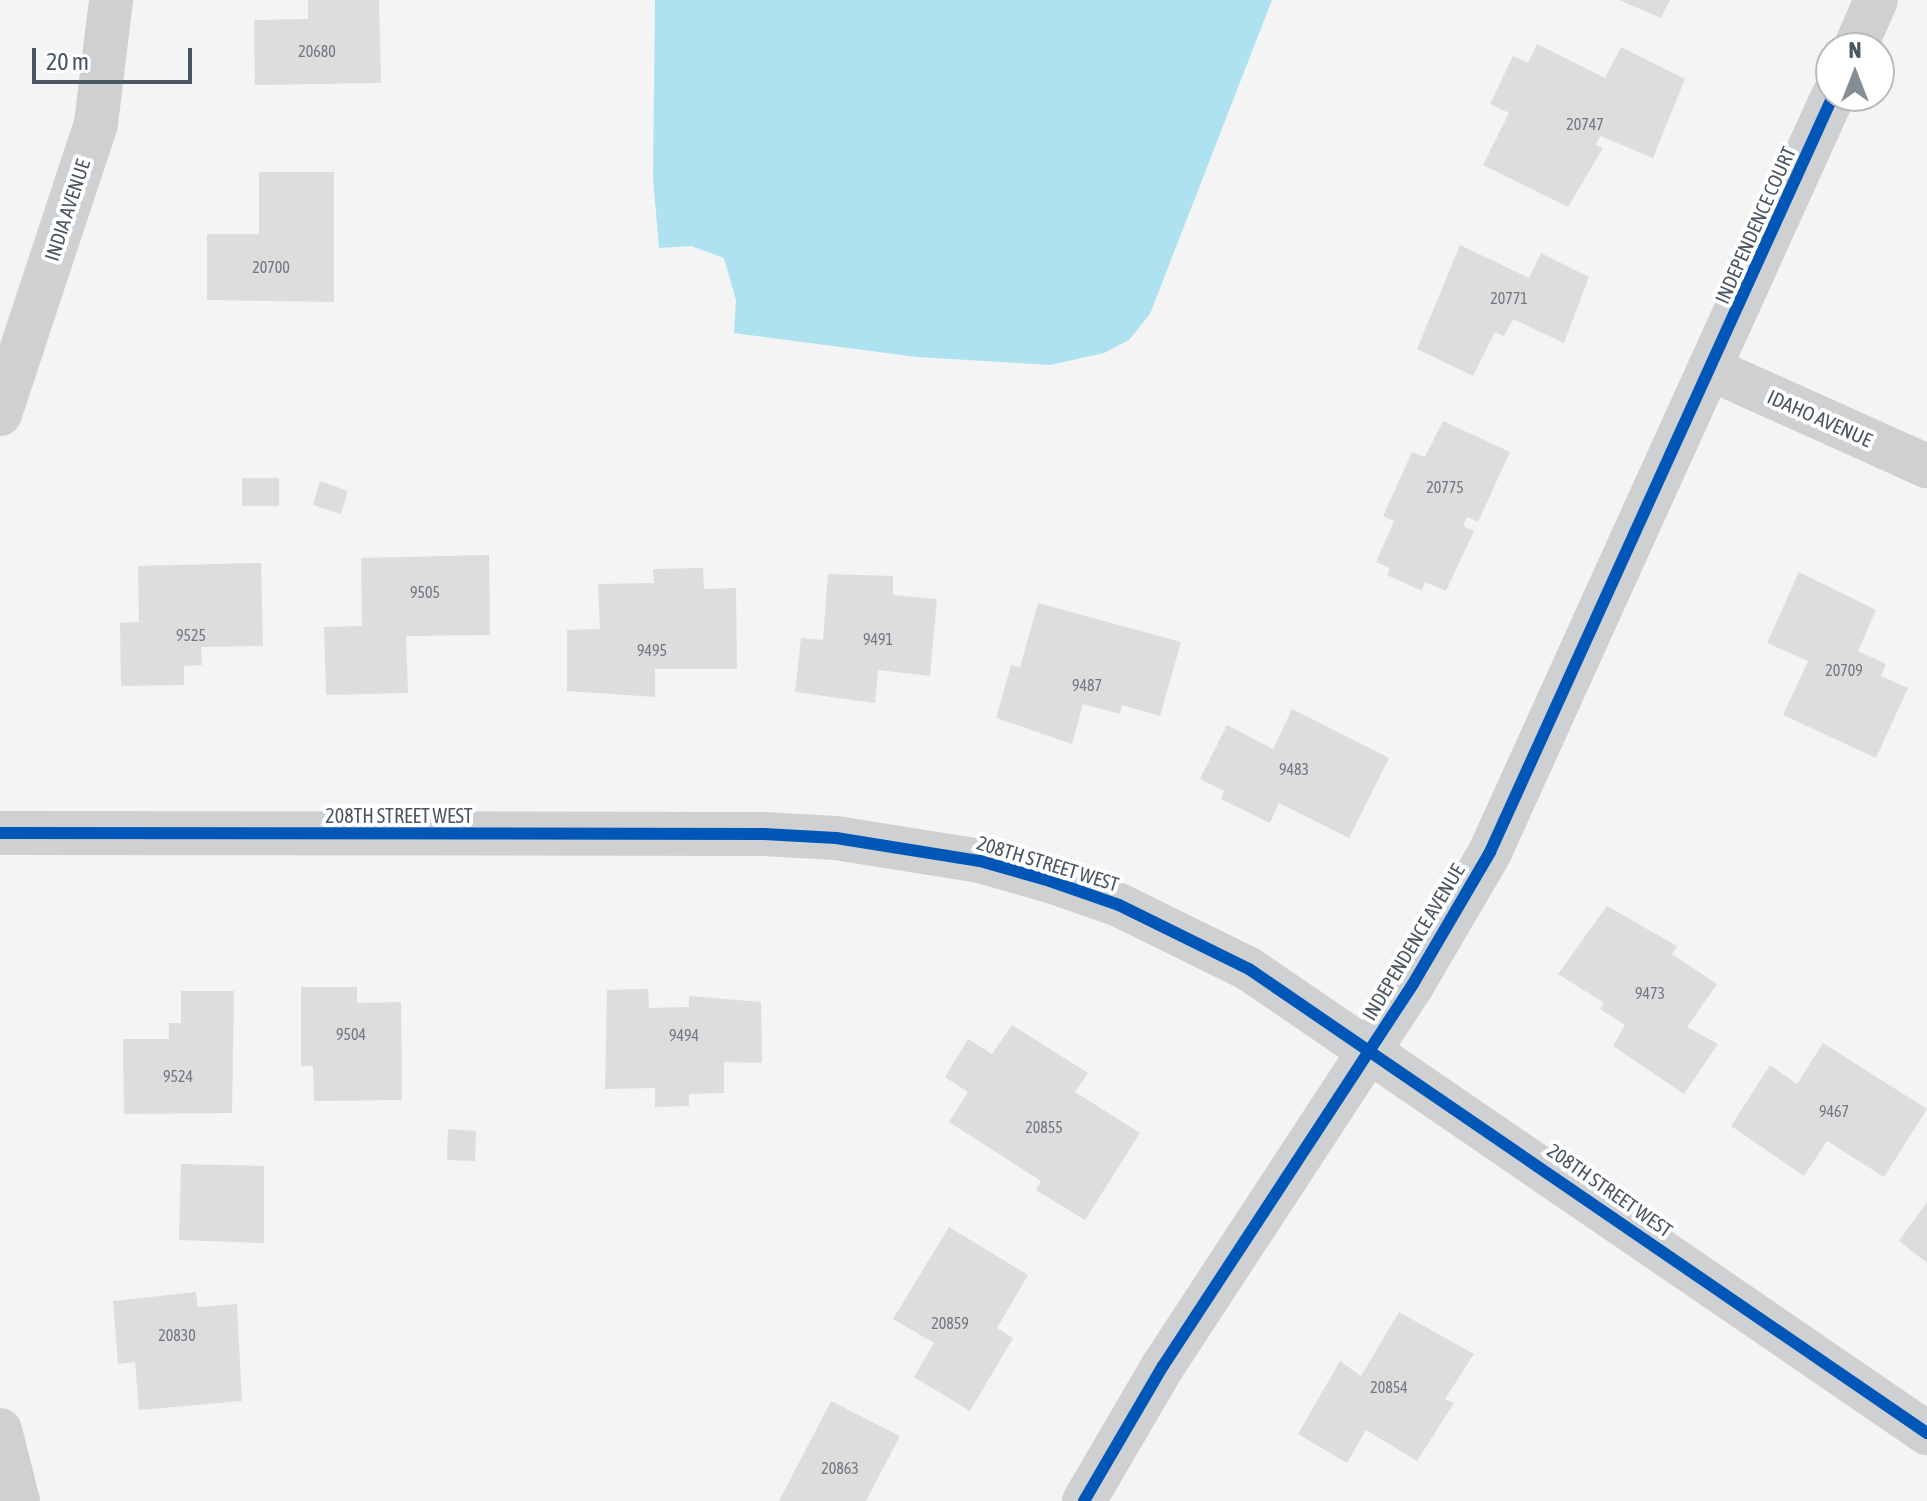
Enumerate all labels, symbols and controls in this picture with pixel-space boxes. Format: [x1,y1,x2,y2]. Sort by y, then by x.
scale bar [36,32,196,82]
north arrow [1815,32,1895,112]
text: N [1849,37,1861,63]
house number: 20680 [298,41,336,61]
text: 20 m [46,48,89,75]
house number: 20747 [1566,114,1604,134]
street label: INDEPENDENCE COURT [1710,143,1800,307]
street label: INDIA AVENUE [39,156,95,264]
house number: 20700 [252,257,290,277]
house number: 20771 [1490,288,1528,308]
street label: IDAHO AVENUE [1764,384,1876,452]
house number: 20775 [1426,477,1464,497]
house number: 9505 [410,582,440,602]
house number: 9525 [176,625,206,645]
house number: 9491 [863,629,893,649]
house number: 9495 [637,640,667,660]
house number: 20709 [1825,660,1863,680]
house number: 9487 [1072,675,1102,695]
house number: 9483 [1279,759,1309,779]
street label: 208TH STREET WEST [325,803,473,827]
street label: 208TH STREET WEST [974,830,1122,896]
street label: INDEPENDENCE AVENUE [1357,859,1469,1025]
house number: 9473 [1635,983,1665,1003]
house number: 9504 [336,1024,366,1044]
house number: 9494 [669,1025,699,1045]
house number: 9524 [163,1066,193,1086]
house number: 9467 [1819,1101,1849,1121]
house number: 20855 [1025,1117,1063,1137]
street label: 208TH STREET WEST [1543,1138,1677,1242]
house number: 20859 [931,1313,969,1333]
house number: 20830 [158,1325,196,1345]
house number: 20854 [1370,1377,1408,1397]
house number: 20863 [821,1458,859,1478]

